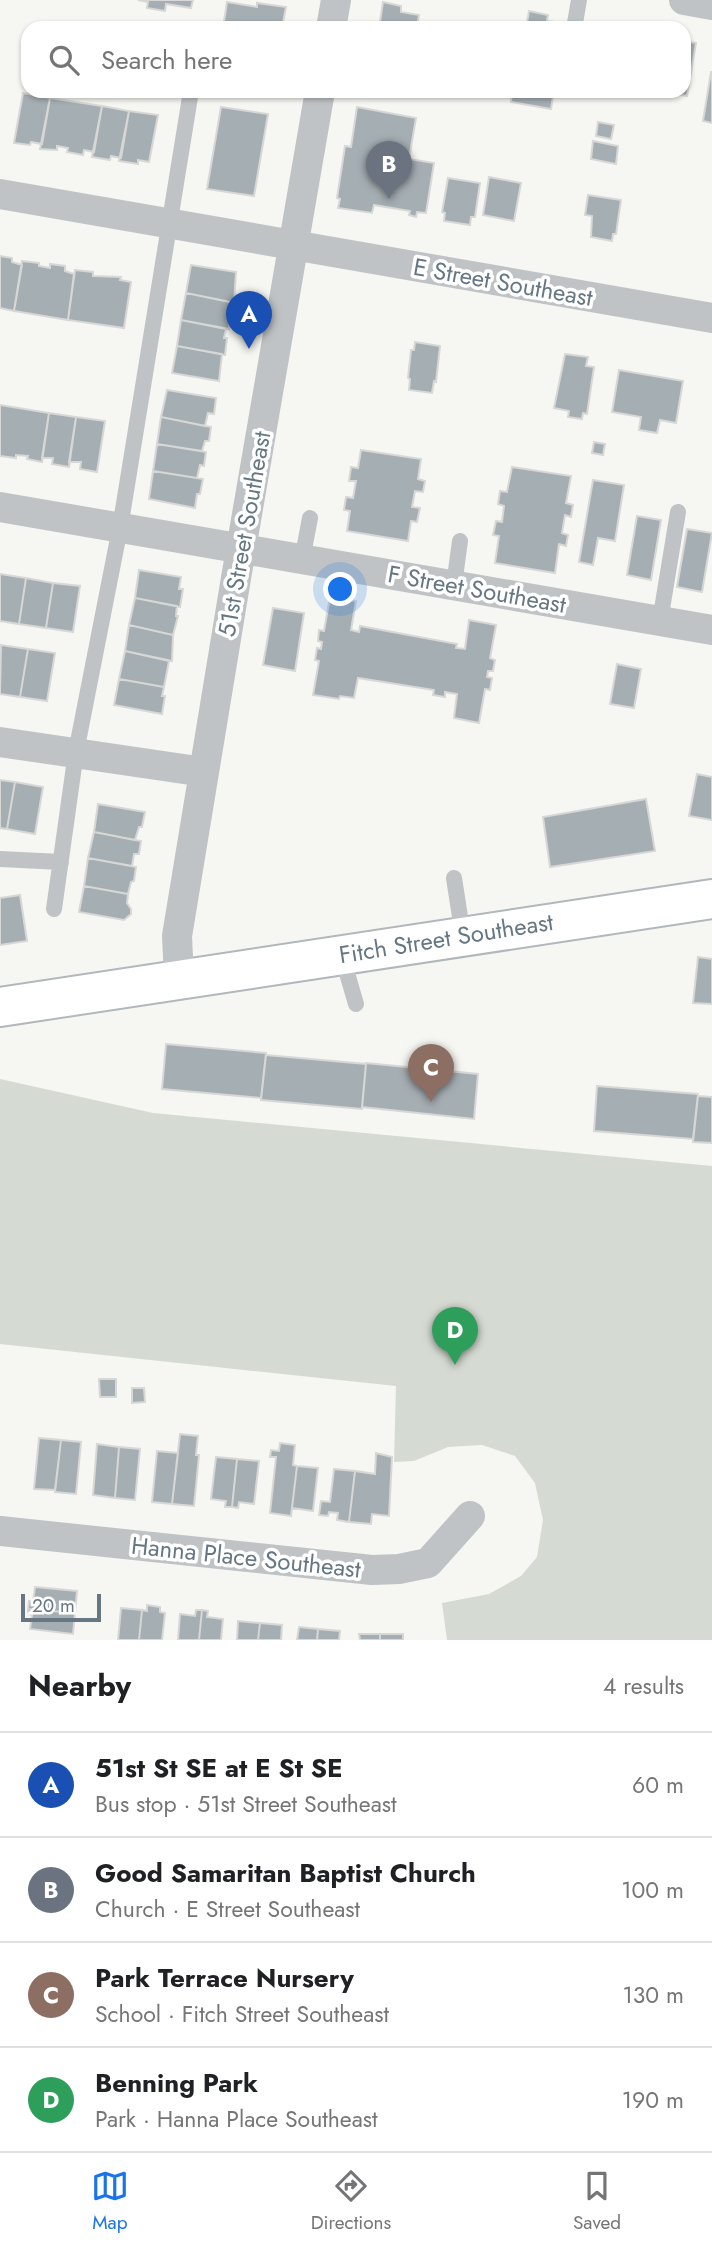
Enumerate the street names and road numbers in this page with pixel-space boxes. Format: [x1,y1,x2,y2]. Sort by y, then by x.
street label: E Street Southeast [411,249,596,315]
street label: 51st Street Southeast [209,428,279,639]
street label: F Street Southeast [385,556,569,622]
street label: Fitch Street Southeast [336,904,556,972]
street label: Hanna Place Southeast [130,1528,363,1586]

